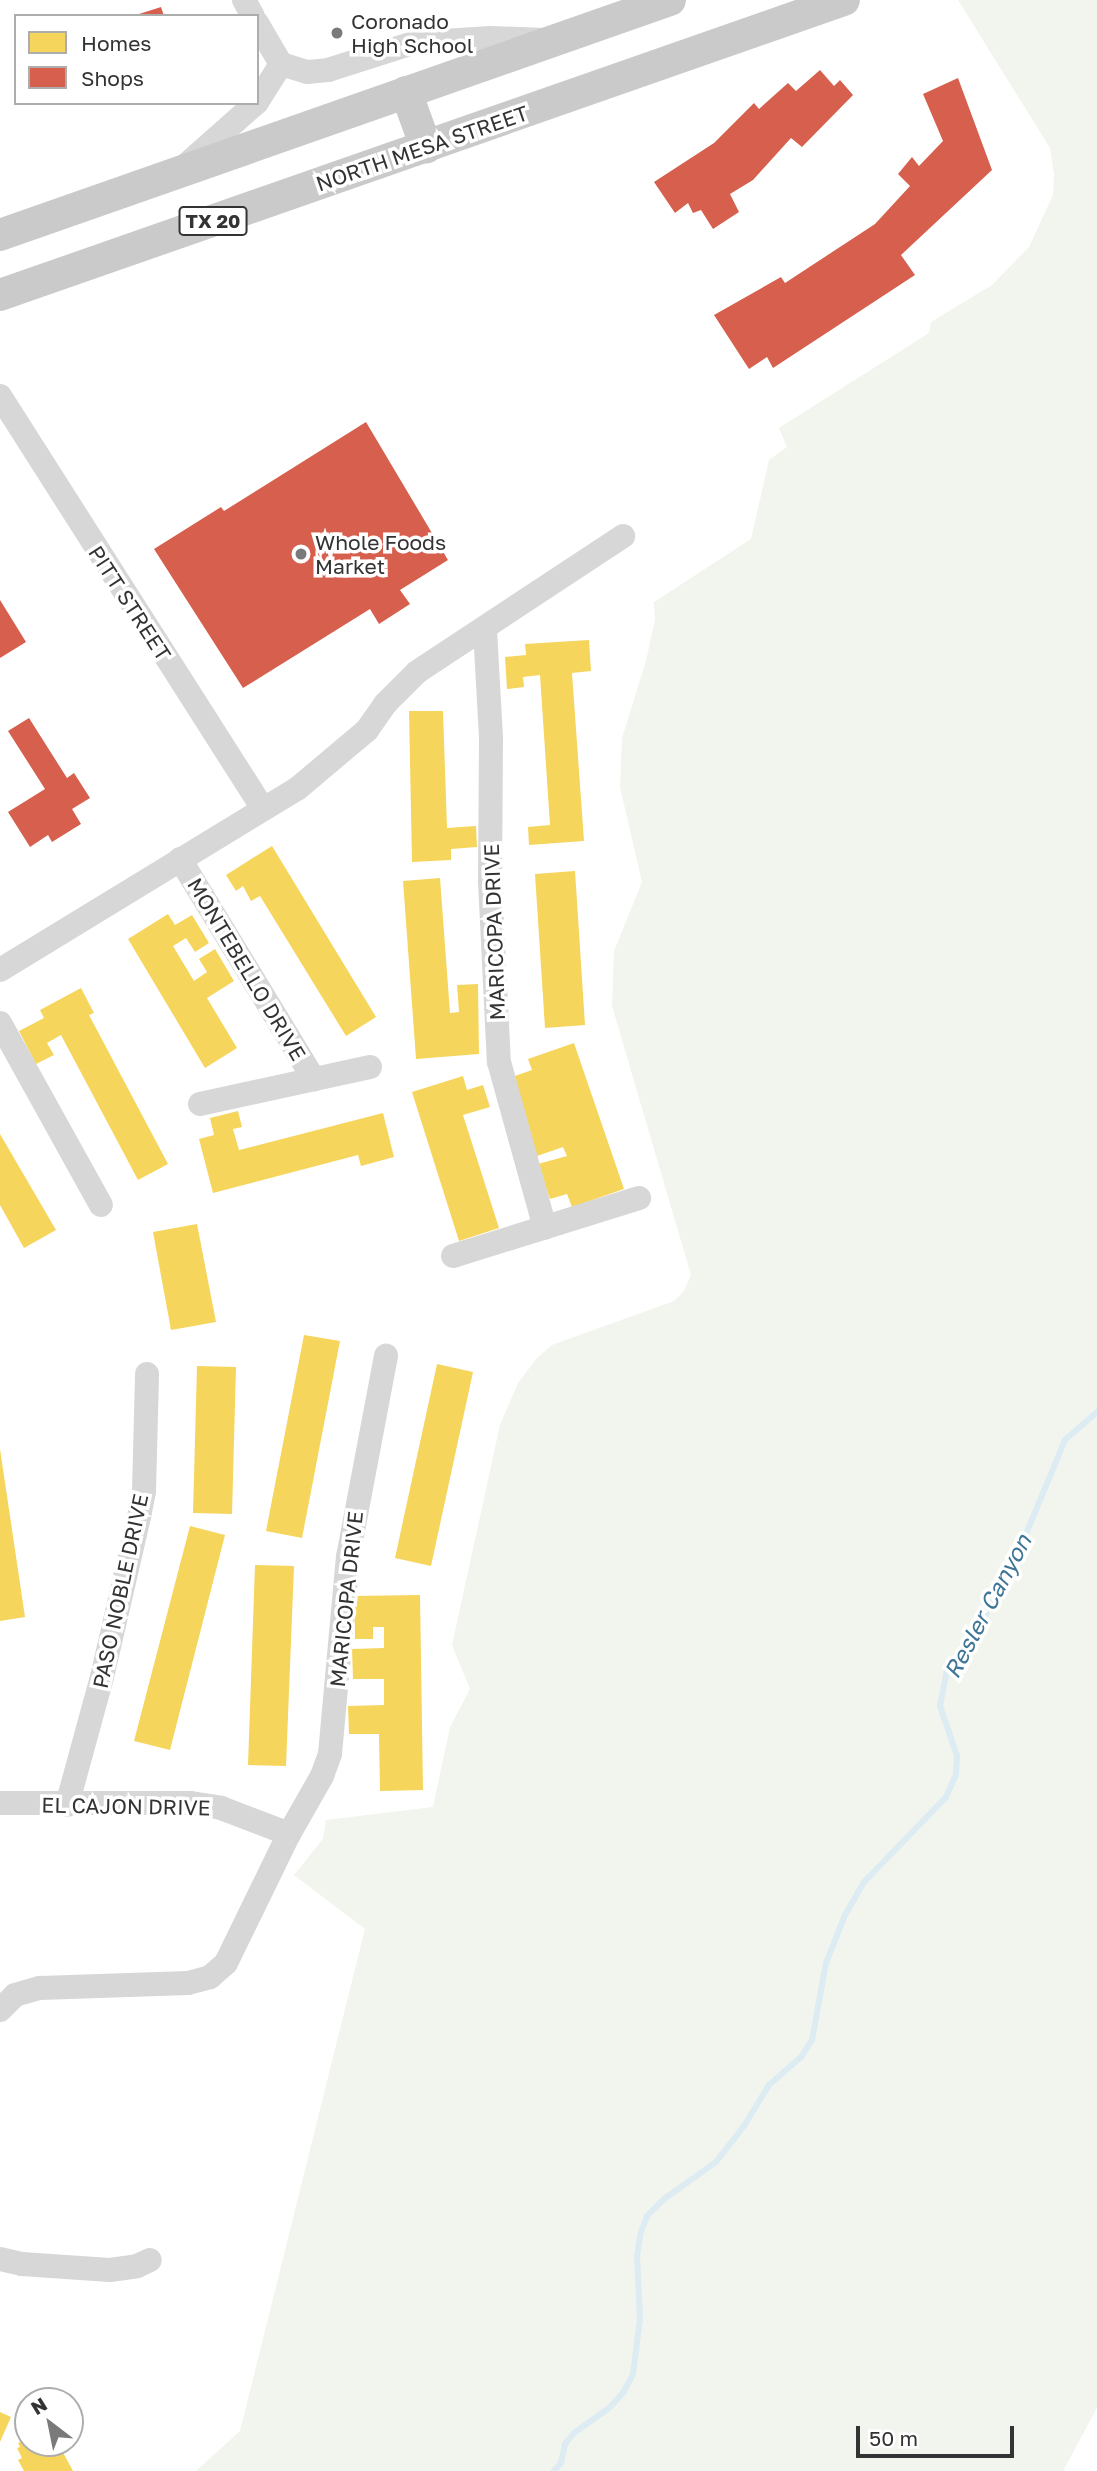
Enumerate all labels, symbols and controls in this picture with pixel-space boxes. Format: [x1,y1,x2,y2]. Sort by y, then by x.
place label: Coronado High School [351,8,473,58]
legend [14,14,259,105]
marker: Coronado High School [329,25,345,41]
text: Homes [81,30,151,56]
text: Shops [81,65,144,91]
street label: NORTH MESA STREET [313,100,531,196]
road number: TX 20 [178,206,248,236]
place label: Whole Foods Market [315,529,446,579]
street label: PITT STREET [84,541,176,665]
marker: Whole Foods Market [293,546,309,562]
street label: MARICOPA DRIVE [478,843,510,1021]
street label: MONTEBELLO DRIVE [182,873,312,1065]
street label: PASO NOBLE DRIVE [87,1491,153,1691]
street label: MARICOPA DRIVE [324,1510,368,1688]
water label: Resler Canyon [938,1529,1036,1683]
street label: EL CAJON DRIVE [41,1792,211,1820]
north arrow [14,2387,84,2457]
text: N [26,2392,51,2419]
scale bar [859,2412,1016,2456]
text: 50 m [869,2425,918,2451]

